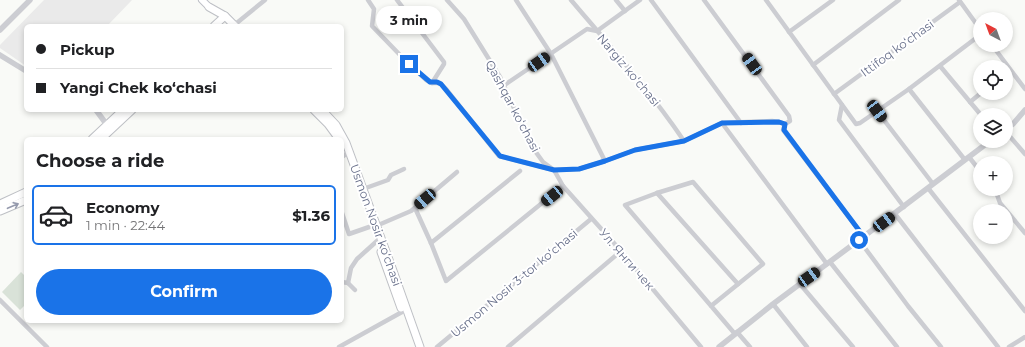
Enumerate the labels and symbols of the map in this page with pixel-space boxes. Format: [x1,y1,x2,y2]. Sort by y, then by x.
callout: 3 min [376,6,442,34]
north arrow [973,12,1013,52]
street label: Ittifoq ko‘chasi [857,16,937,80]
street label: Nargiz koʻchasi [594,31,664,109]
car [526,50,552,74]
car [740,51,764,77]
route end [400,55,418,73]
street label: Qashqar koʻchasi [482,57,544,155]
car [865,98,889,124]
street label: Usmon Nosir ko‘chasi [347,162,405,288]
car [539,184,565,208]
car [412,187,438,211]
one-way arrow [7,201,19,209]
car [871,210,897,234]
street label: Ул. Янги чек [596,225,658,293]
street label: Usmon Nosir 3-tor koʻchasi [448,226,580,340]
route start [850,231,868,249]
car [796,265,822,289]

